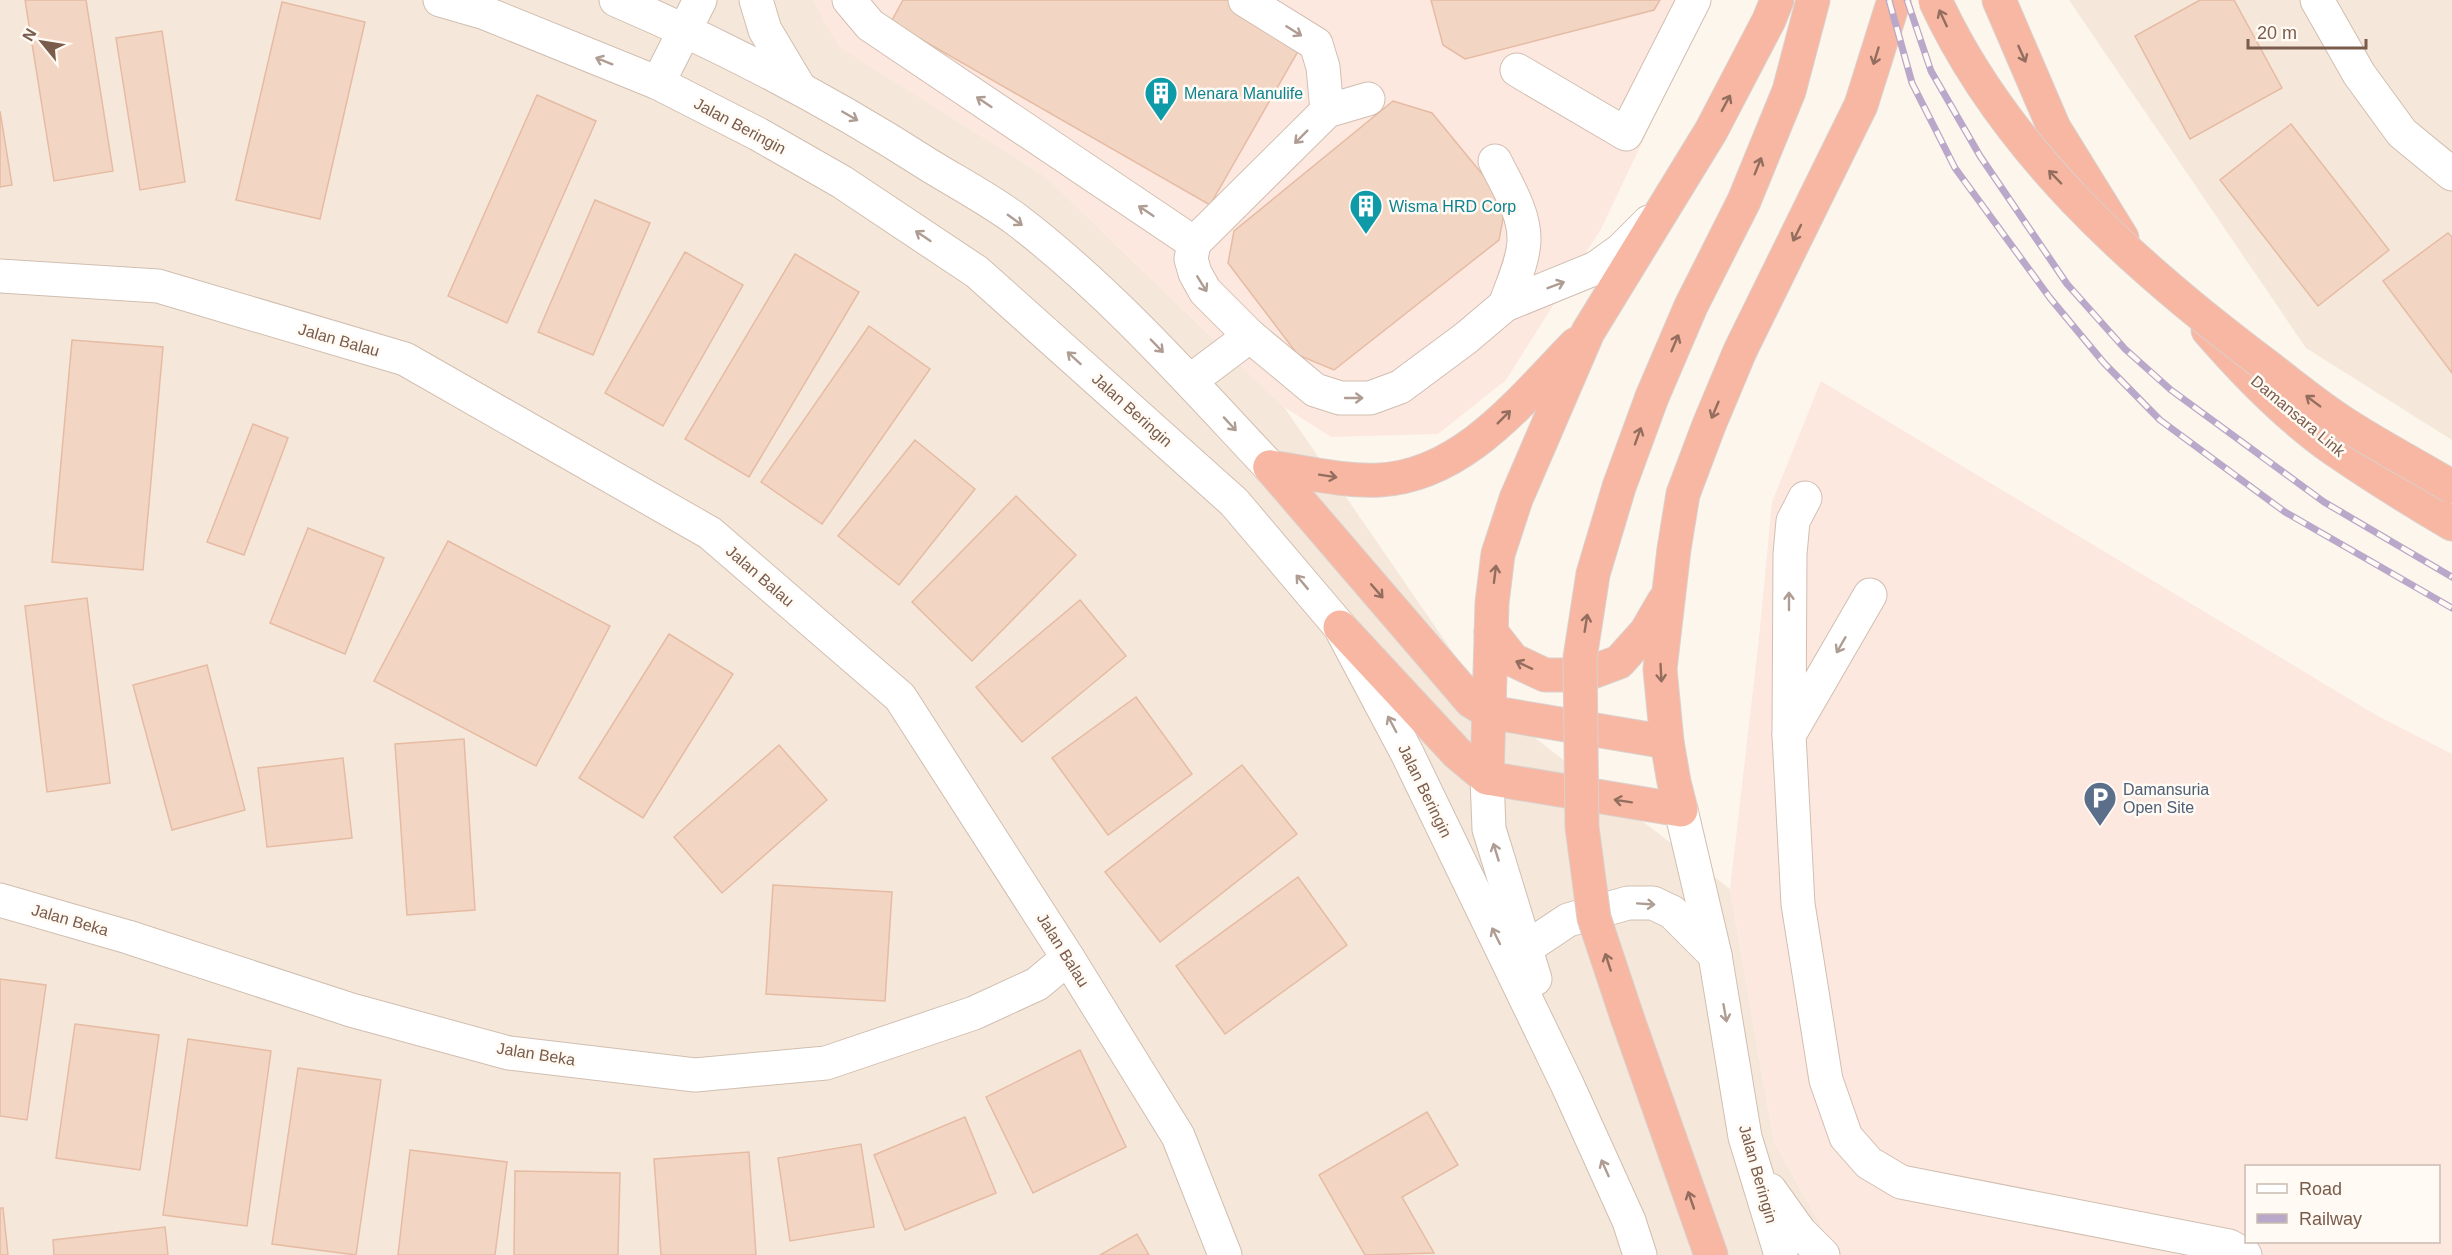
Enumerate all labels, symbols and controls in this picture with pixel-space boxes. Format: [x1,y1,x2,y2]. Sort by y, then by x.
one-way arrow [1937,10,1949,28]
north arrow [12,12,72,72]
scale bar [2248,12,2366,50]
text: 20 m [2257,23,2297,43]
text: N [19,25,40,44]
one-way arrow [1285,25,1302,37]
one-way arrow [2017,44,2028,62]
one-way arrow [1870,46,1881,65]
one-way arrow [595,55,613,66]
building icon: Menara Manulife [1143,75,1179,122]
place label: Menara Manulife [1184,85,1303,102]
street label: Jalan Beringin [691,95,789,157]
one-way arrow [1720,95,1732,112]
one-way arrow [976,96,993,108]
one-way arrow [841,110,858,122]
one-way arrow [1294,129,1309,144]
one-way arrow [1753,158,1764,176]
one-way arrow [2048,170,2062,185]
building icon: Wisma HRD Corp [1348,188,1384,235]
place label: Wisma HRD Corp [1389,198,1516,215]
one-way arrow [1138,205,1154,217]
one-way arrow [1006,214,1022,226]
one-way arrow [1791,224,1802,242]
one-way arrow [914,229,931,242]
one-way arrow [1196,276,1208,292]
one-way arrow [1546,279,1565,290]
street label: Jalan Balau [296,320,382,360]
one-way arrow [1670,334,1681,352]
one-way arrow [1150,339,1164,354]
one-way arrow [1067,351,1082,365]
street label: Jalan Beringin [1089,370,1175,450]
street label: Damansara Link [2248,372,2349,461]
one-way arrow [1343,392,1363,404]
one-way arrow [2305,394,2321,407]
one-way arrow [1709,401,1720,419]
one-way arrow [1497,409,1512,424]
one-way arrow [1223,416,1237,431]
one-way arrow [1633,427,1644,446]
one-way arrow [1317,470,1337,481]
street label: Jalan Balau [723,542,797,610]
one-way arrow [1490,564,1501,584]
one-way arrow [1296,574,1309,590]
one-way arrow [1370,583,1384,598]
one-way arrow [1783,591,1795,611]
one-way arrow [1580,614,1591,634]
one-way arrow [1834,636,1846,653]
one-way arrow [1515,658,1533,670]
one-way arrow [1656,663,1667,683]
one-way arrow [1386,715,1397,733]
street label: Jalan Beringin [1395,742,1455,840]
parking icon: Damansuria Open Site [2082,780,2118,827]
place label: Damansuria Open Site [2123,781,2209,816]
one-way arrow [1614,795,1634,806]
one-way arrow [1490,843,1501,862]
one-way arrow [1635,899,1655,910]
street label: Jalan Beka [30,901,110,939]
street label: Jalan Balau [1034,910,1092,990]
one-way arrow [1490,928,1502,946]
one-way arrow [1602,953,1613,972]
one-way arrow [1720,1002,1731,1022]
street label: Jalan Beka [496,1039,577,1069]
street label: Jalan Beringin [1736,1123,1780,1225]
one-way arrow [1598,1159,1610,1177]
legend [2245,1165,2440,1243]
text: Road [2299,1179,2342,1199]
one-way arrow [1685,1191,1696,1210]
text: Railway [2299,1209,2362,1229]

